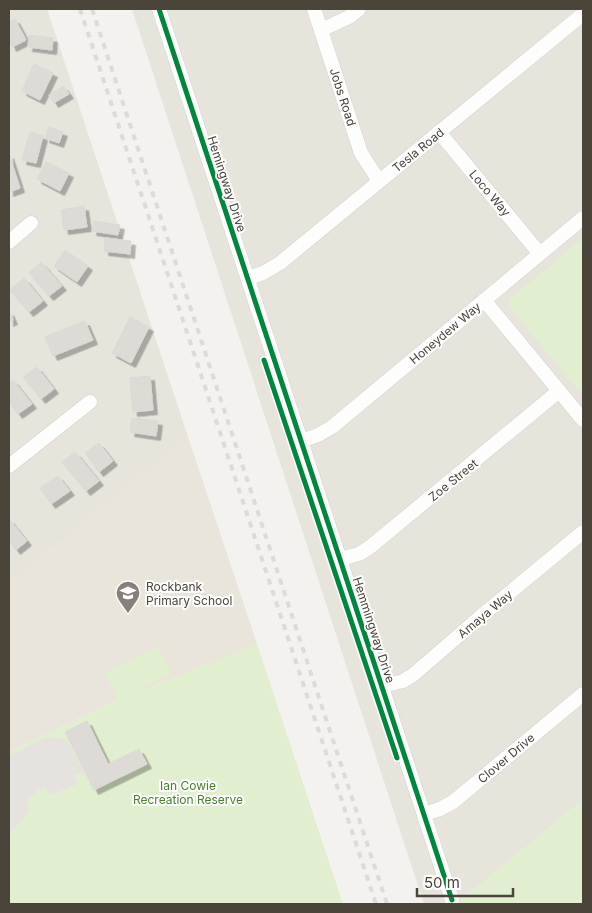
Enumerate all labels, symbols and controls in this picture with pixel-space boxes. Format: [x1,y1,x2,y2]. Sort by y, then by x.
street label: Jobs Road [327,66,359,128]
street label: Tesla Road [389,125,447,175]
street label: Hemingway Drive [204,134,250,234]
street label: Loco Way [466,167,514,219]
street label: Honeydew Way [406,299,484,367]
street label: Zoe Street [425,456,481,504]
street label: Hemmingway Drive [350,575,398,685]
place label: Rockbank Primary School [146,579,232,608]
school or university icon: Rockbank Primary School [115,580,141,614]
street label: Amaya Way [455,587,516,641]
street label: Clover Drive [474,730,538,786]
park label: Ian Cowie Recreation Reserve [133,778,243,807]
scale bar [417,866,513,898]
text: 50 m [424,873,460,892]

